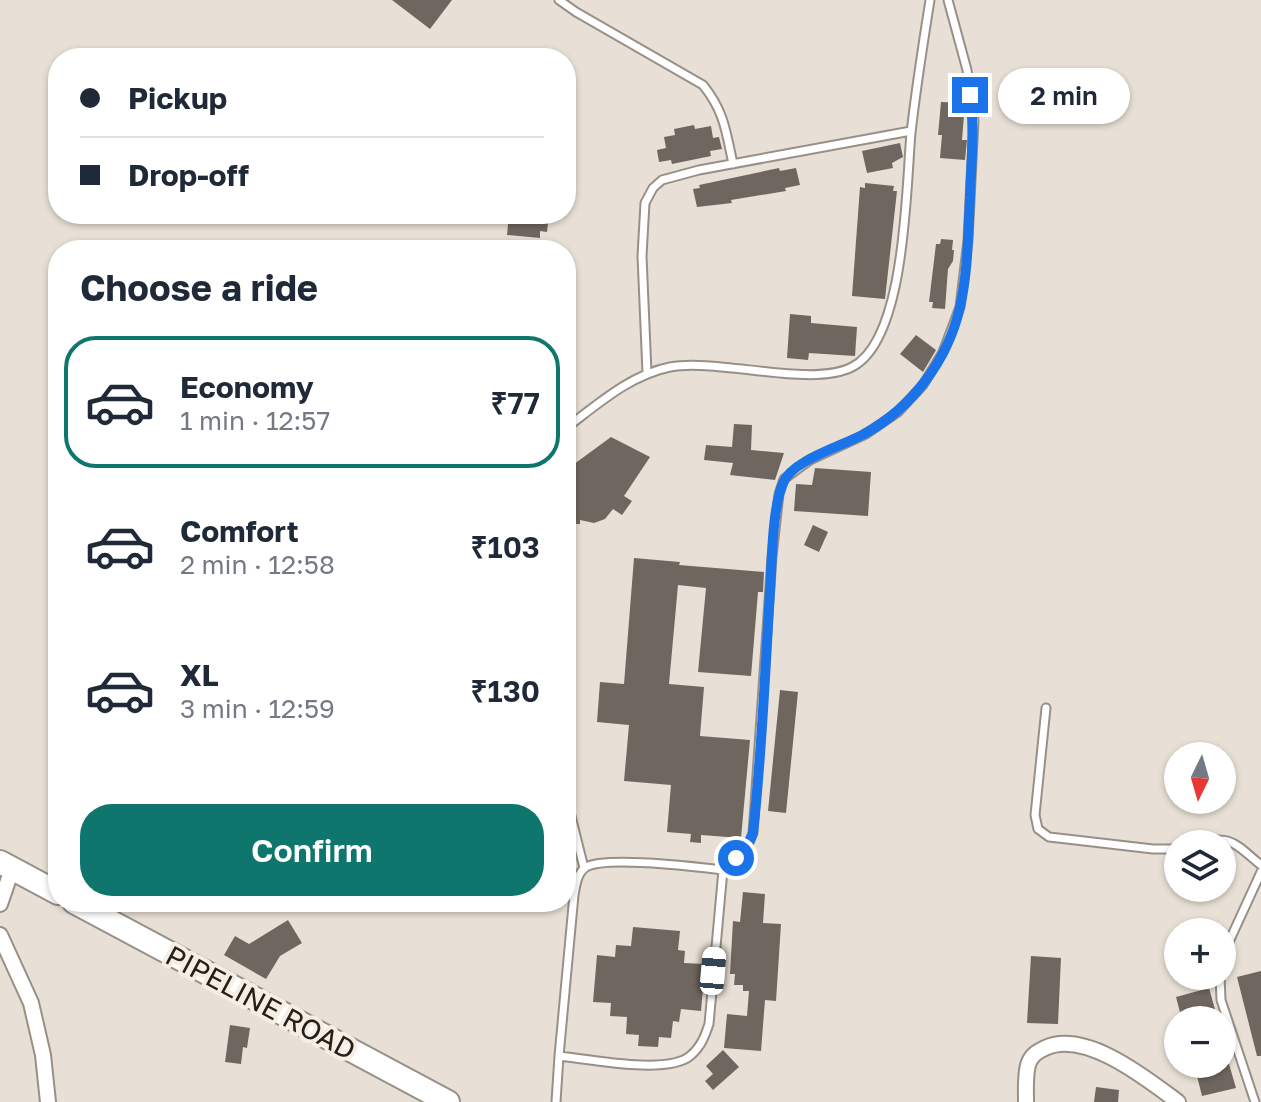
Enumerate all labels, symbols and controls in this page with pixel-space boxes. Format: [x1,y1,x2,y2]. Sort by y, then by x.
callout: 2 min [998,67,1130,123]
route end [952,77,988,113]
text: Pickup [128,80,227,116]
text: 2 min [1030,80,1098,111]
text: Drop-off [128,157,249,193]
text: Choose a ride [80,266,318,309]
icon: car [84,366,156,438]
text: Economy [180,369,314,405]
text: ₹77 [490,385,540,421]
text: 1 min · 12:57 [180,405,330,436]
icon: car [84,510,156,582]
text: Comfort [180,513,299,549]
text: ₹103 [470,529,540,565]
text: 2 min · 12:58 [180,549,335,580]
icon: car [84,654,156,726]
text: XL [180,657,219,693]
text: ₹130 [470,673,540,709]
text: 3 min · 12:59 [180,693,335,724]
north arrow [1164,742,1236,814]
map controls [1164,742,1236,1078]
button: Confirm [80,804,544,896]
button: layers [1164,830,1236,902]
route start [718,840,754,876]
button: + [1164,918,1236,990]
street label: PIPELINE ROAD [160,938,362,1066]
car [699,946,727,996]
button: − [1164,1006,1236,1078]

